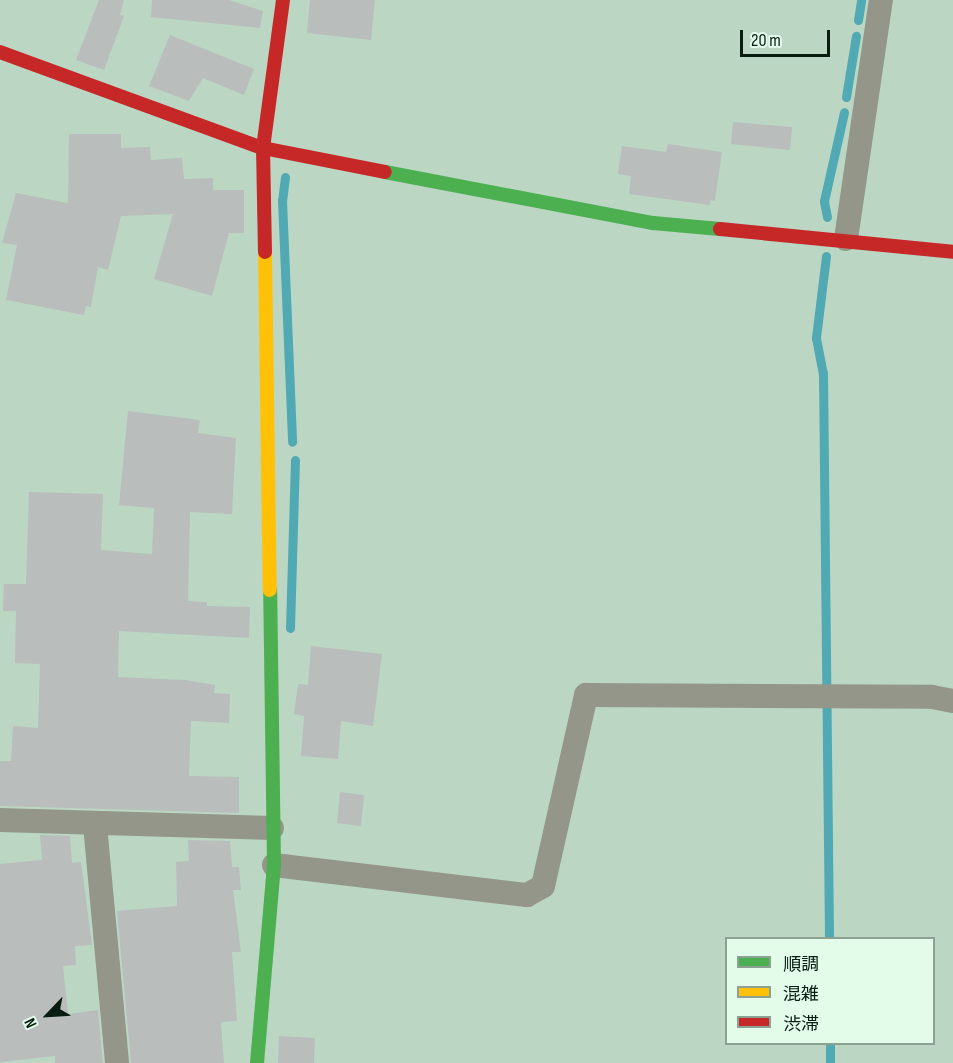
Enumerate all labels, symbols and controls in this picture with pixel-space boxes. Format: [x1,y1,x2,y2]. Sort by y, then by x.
scale bar [743,18,833,56]
text: 20 m [751,30,781,51]
legend [725,937,935,1045]
text: 順調 [783,954,819,975]
text: 混雑 [783,984,819,1005]
north arrow [18,985,78,1045]
text: 渋滞 [783,1014,819,1035]
text: N [21,1015,42,1031]

